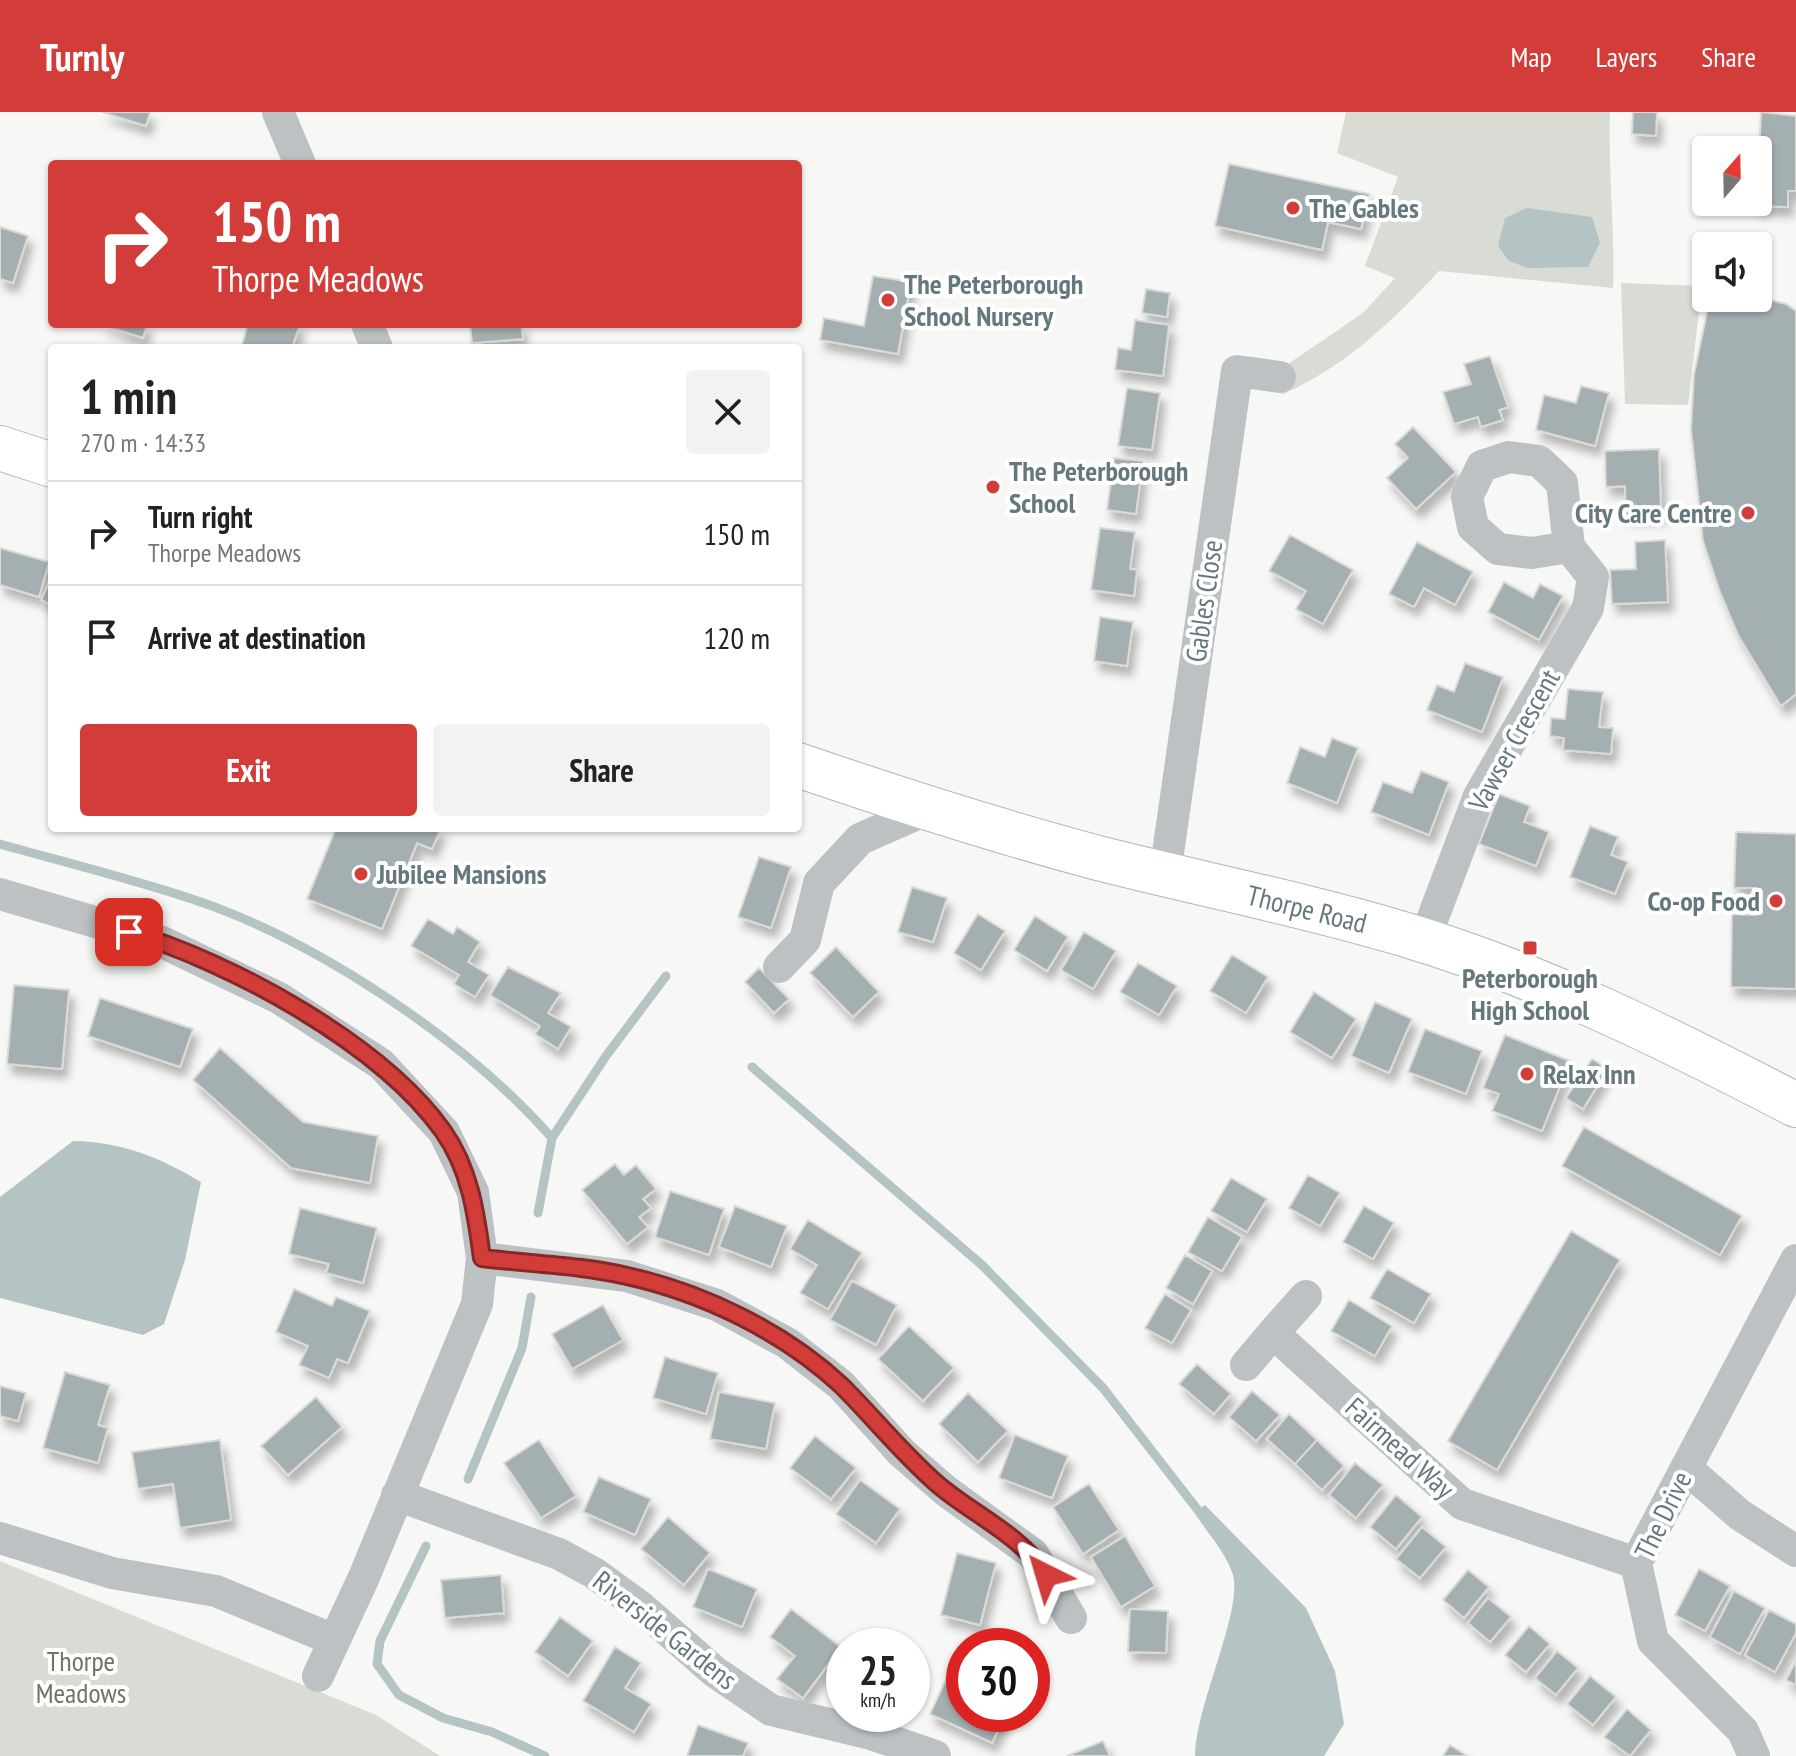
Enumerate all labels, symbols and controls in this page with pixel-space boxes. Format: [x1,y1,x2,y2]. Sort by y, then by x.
text: Turnly [40,32,124,81]
text: Map [1510,38,1552,75]
text: Layers [1596,38,1657,75]
text: Share [1701,38,1756,75]
north arrow [1692,136,1772,216]
map controls [1692,136,1772,312]
text: 150 m [212,185,341,257]
place label: The Gables [1309,189,1419,226]
icon: right [80,192,184,296]
marker: The Gables [1284,199,1302,217]
button: sound [1692,232,1772,312]
text: Thorpe Meadows [212,255,424,302]
place label: The Peterborough School Nursery [904,265,1083,334]
marker: The Peterborough School Nursery [879,291,897,309]
text: 1 min [80,365,177,427]
button: close [686,370,770,454]
text: 270 m · 14:33 [80,426,206,459]
place label: The Peterborough School [1009,452,1188,521]
marker: The Peterborough School [984,478,1002,496]
place label: City Care Centre [1575,494,1732,531]
text: Turn right [148,497,252,536]
marker: City Care Centre [1739,504,1757,522]
icon: right [80,511,124,555]
text: 150 m [704,514,770,553]
text: Thorpe Meadows [148,536,301,569]
street label: Gables Close [1177,537,1230,664]
icon: arrive [80,615,124,659]
text: Arrive at destination [148,618,366,657]
text: 120 m [704,618,770,657]
street label: Vawser Crescent [1459,662,1568,818]
button: Exit [80,724,417,816]
button: Share [433,724,770,816]
place label: Jubilee Mansions [376,855,547,892]
marker: Jubilee Mansions [352,865,370,883]
street label: Thorpe Road [1243,876,1371,941]
place label: Co-op Food [1647,882,1760,919]
marker: Co-op Food [1767,892,1785,910]
pin [95,898,163,966]
icon: arrive [107,910,151,954]
marker: Peterborough High School [1521,939,1539,957]
place label: Peterborough High School [1462,959,1598,1028]
place label: Relax Inn [1543,1055,1635,1092]
marker: Relax Inn [1518,1065,1536,1083]
street label: Fairmead Way [1338,1389,1463,1507]
street label: The Drive [1625,1465,1700,1565]
position arrow [1004,1533,1088,1617]
street label: Riverside Gardens [586,1562,745,1697]
speed limit sign: 30 [946,1628,1050,1732]
park label: Thorpe Meadows [36,1642,126,1711]
text: 25 [859,1644,897,1696]
text: km/h [860,1687,896,1713]

